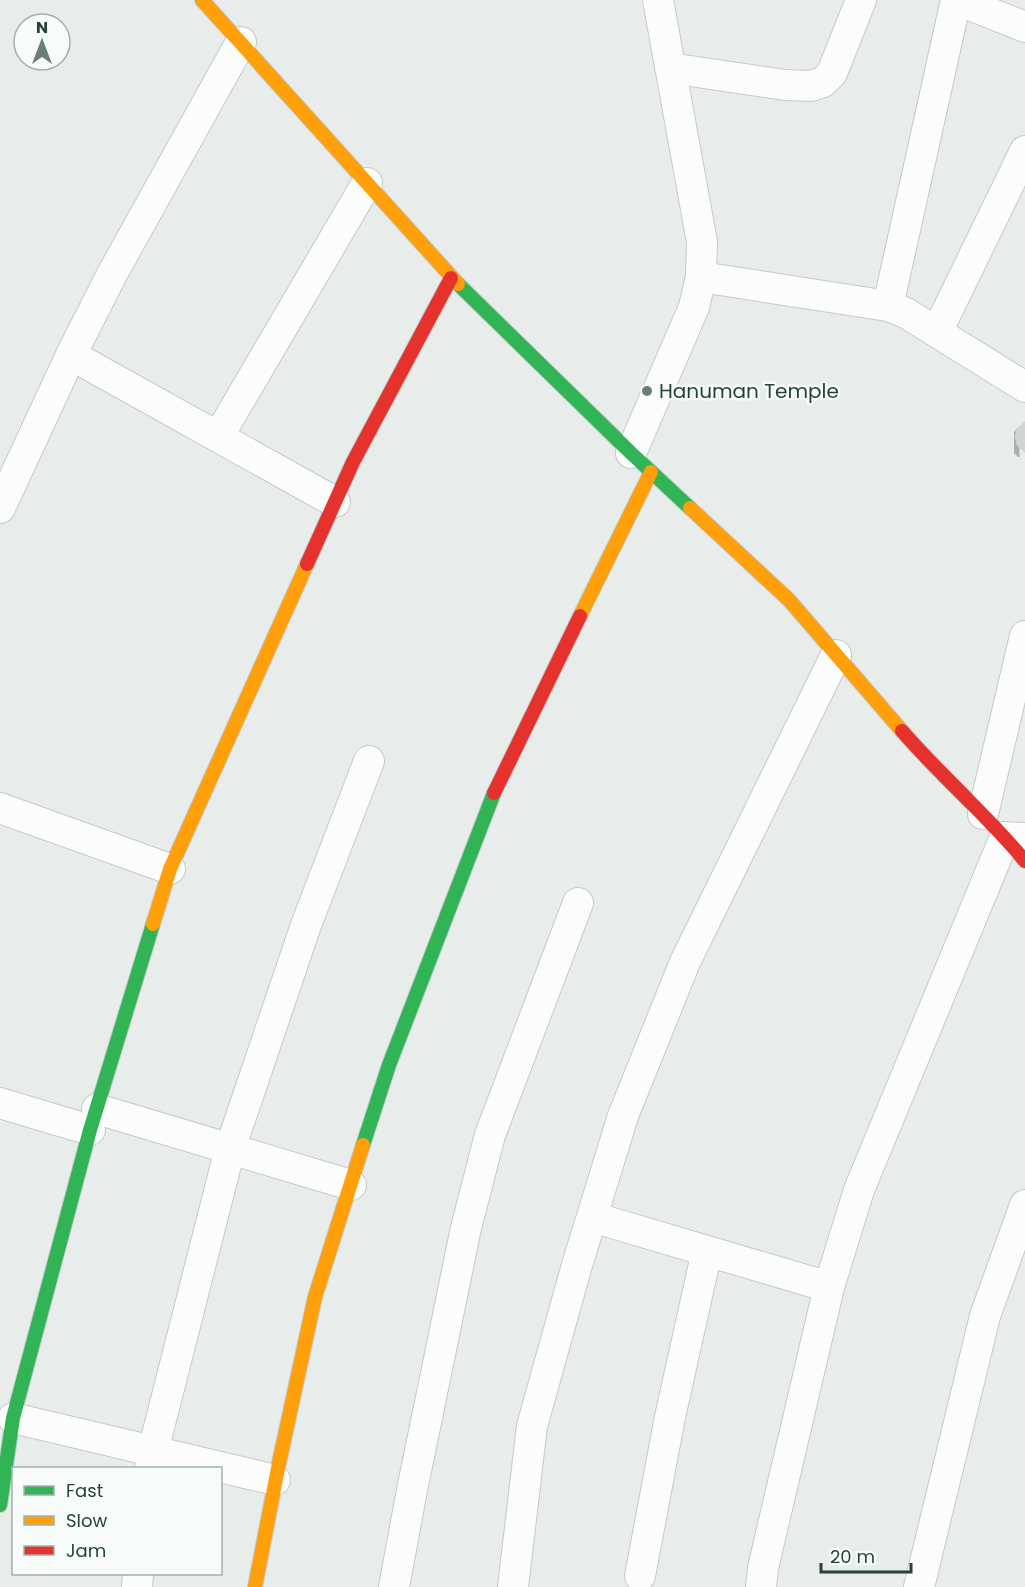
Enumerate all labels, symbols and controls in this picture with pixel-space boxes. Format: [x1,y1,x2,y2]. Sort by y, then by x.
north arrow [12,12,72,72]
text: N [36,16,48,39]
place label: Hanuman Temple [659,377,839,405]
marker: Hanuman Temple [640,384,654,398]
legend [12,1467,222,1575]
text: Fast [66,1478,103,1503]
text: Slow [66,1508,108,1533]
scale bar [821,1536,911,1574]
text: Jam [66,1538,106,1563]
text: 20 m [830,1544,875,1569]

